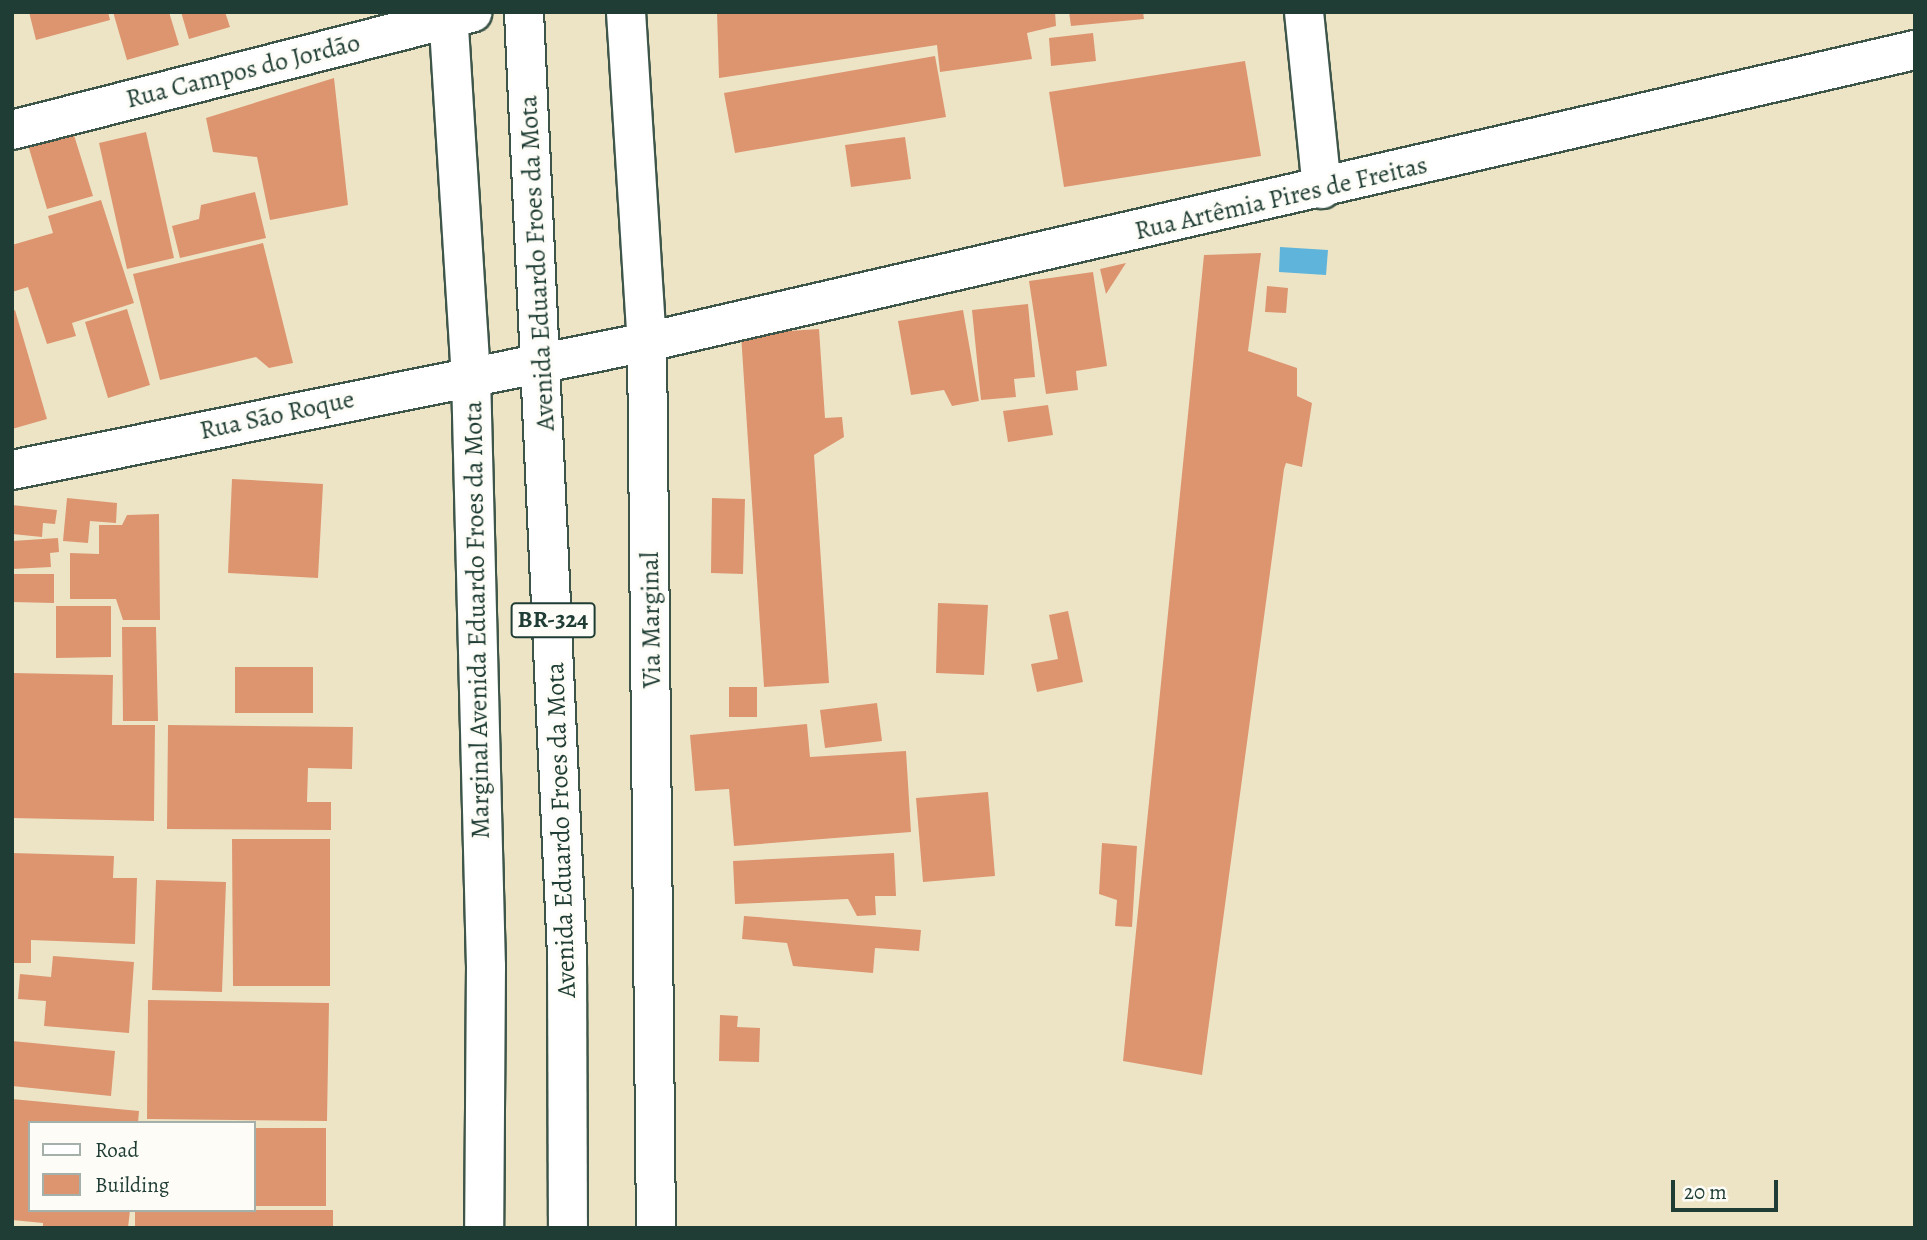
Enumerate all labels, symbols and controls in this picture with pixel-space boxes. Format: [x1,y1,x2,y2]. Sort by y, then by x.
street label: Rua Campos do Jordão [123,27,363,115]
street label: Avenida Eduardo Froes da Mota [513,94,561,432]
street label: Rua Artêmia Pires de Freitas [1132,149,1430,247]
street label: Rua São Roque [197,383,357,447]
street label: Marginal Avenida Eduardo Froes da Mota [458,401,496,839]
street label: Via Marginal [634,552,668,688]
road number: BR-324 [509,600,597,640]
street label: Avenida Eduardo Froes da Mota [540,662,582,998]
legend [28,1121,256,1212]
text: Road [95,1136,139,1164]
scale bar [1675,1166,1782,1210]
text: Building [95,1171,169,1199]
text: 20 m [1684,1178,1727,1206]

